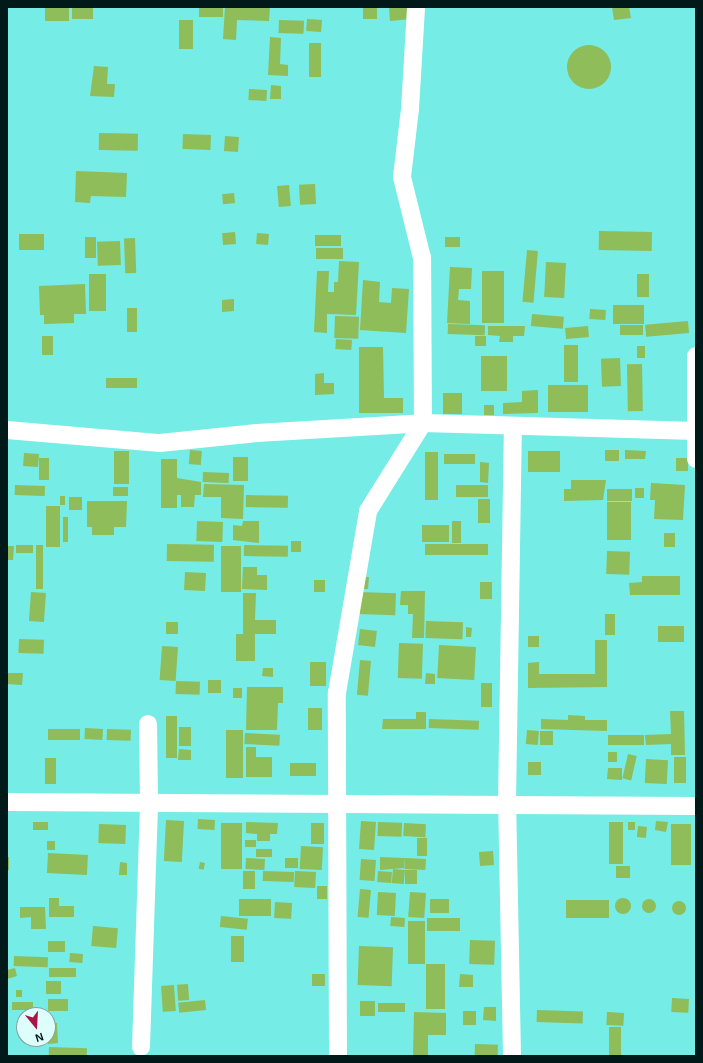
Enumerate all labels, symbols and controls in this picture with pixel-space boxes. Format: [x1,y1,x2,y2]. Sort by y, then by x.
north arrow [16,1007,56,1047]
text: N [34,1031,45,1044]

